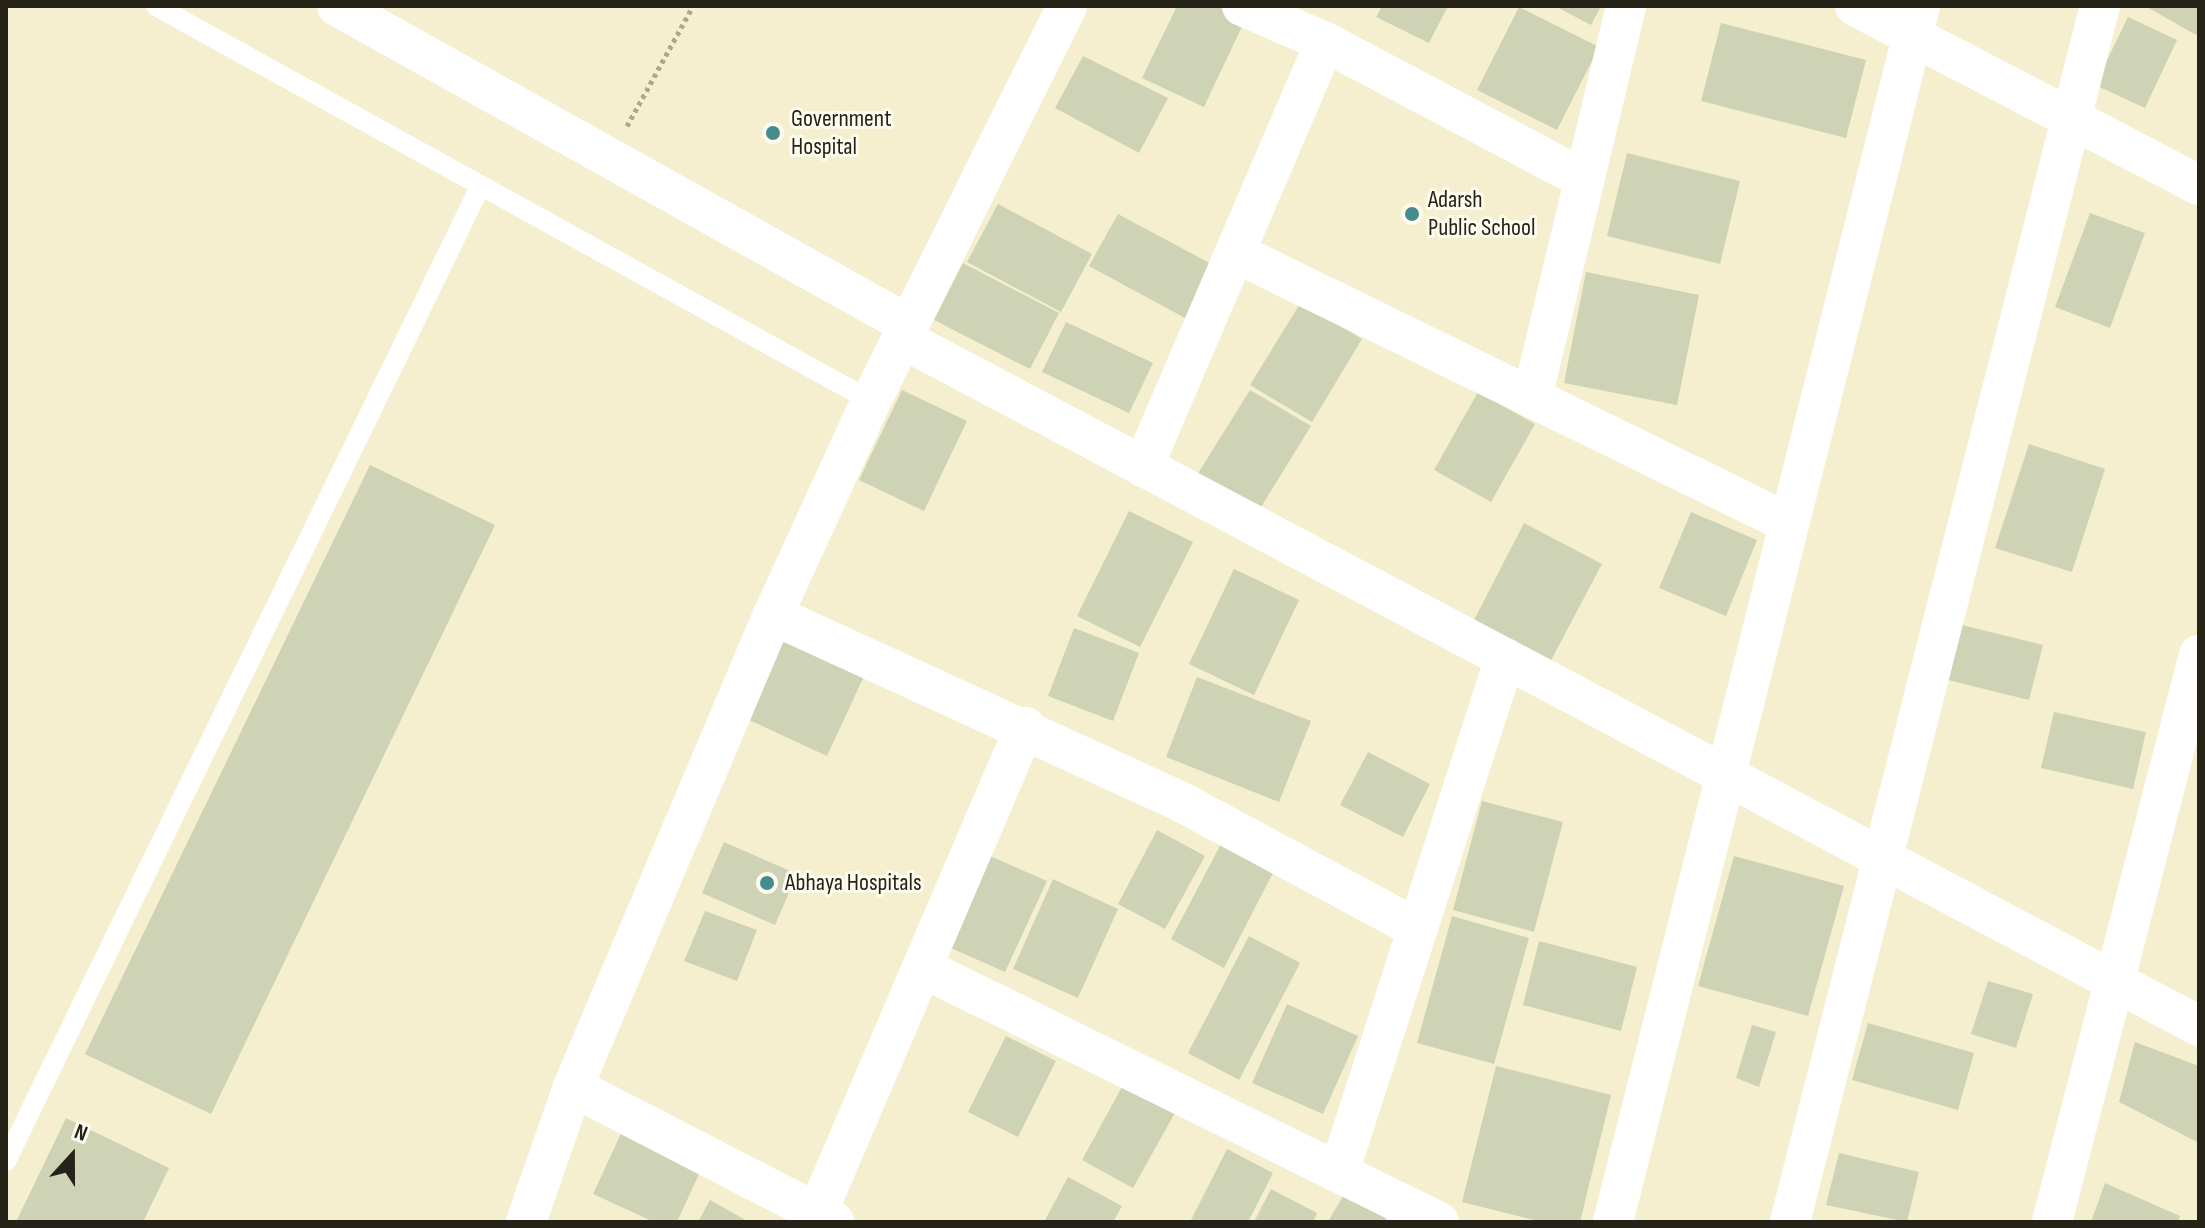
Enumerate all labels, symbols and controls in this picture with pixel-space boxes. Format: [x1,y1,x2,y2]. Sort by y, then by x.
place label: Government Hospital [791,105,892,161]
marker: Government Hospital [762,122,784,144]
place label: Adarsh Public School [1428,186,1535,242]
marker: Adarsh Public School [1403,205,1421,223]
place label: Abhaya Hospitals [785,869,922,897]
marker: Abhaya Hospitals [756,872,778,894]
north arrow [32,1116,112,1196]
text: N [70,1118,91,1148]

